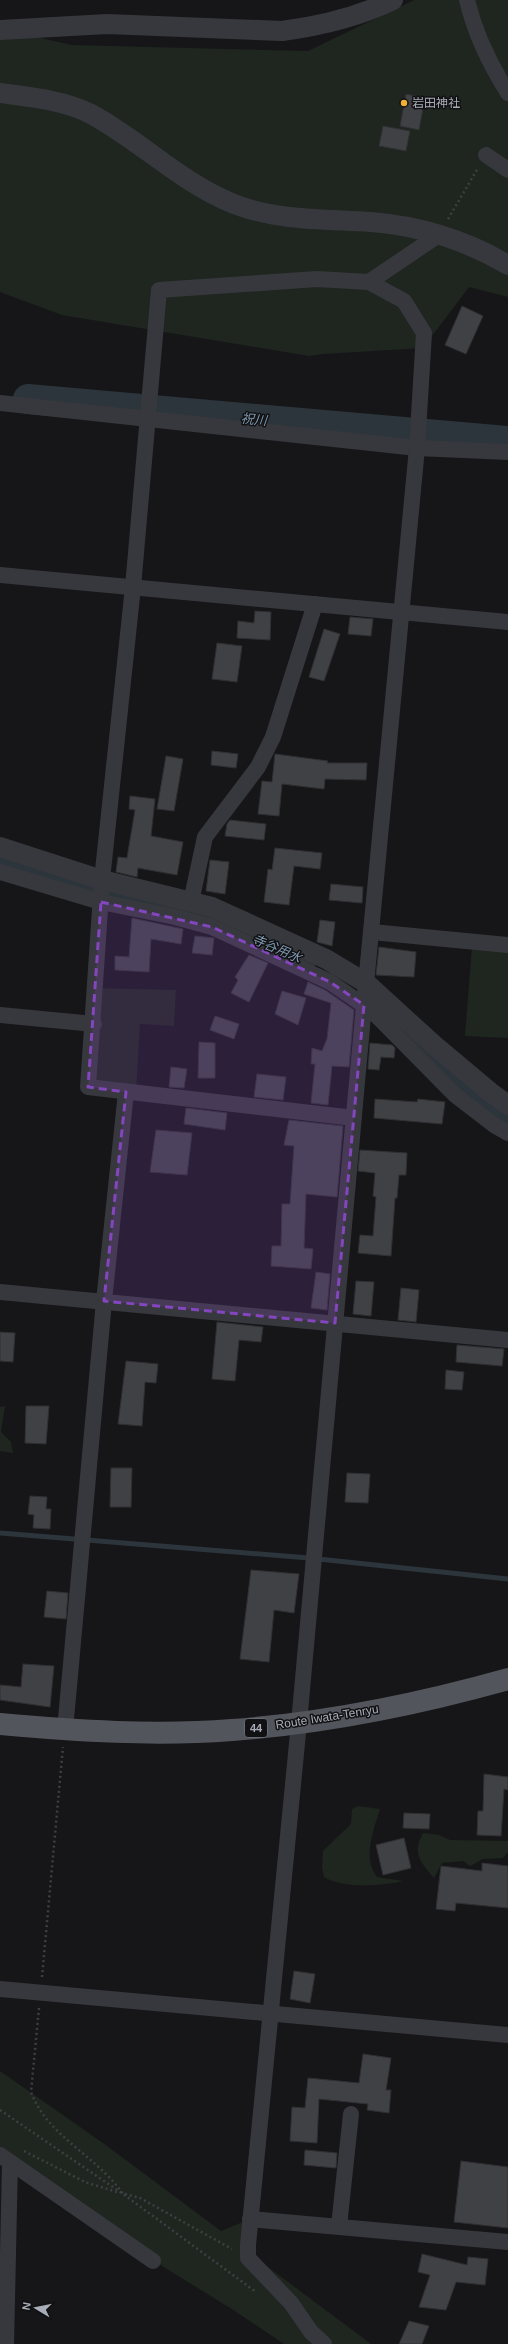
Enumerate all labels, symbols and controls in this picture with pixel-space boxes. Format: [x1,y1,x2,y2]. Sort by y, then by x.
place label: 岩田神社 [412,96,460,110]
marker: 岩田神社 [399,98,409,108]
water label: 祝川 [240,411,270,428]
water label: 寺谷用水 [250,931,306,966]
street label: Route Iwata-Tenryu [275,1702,379,1732]
road number: 44 [245,1719,267,1737]
north arrow [16,2288,56,2328]
text: N [20,2301,33,2311]

